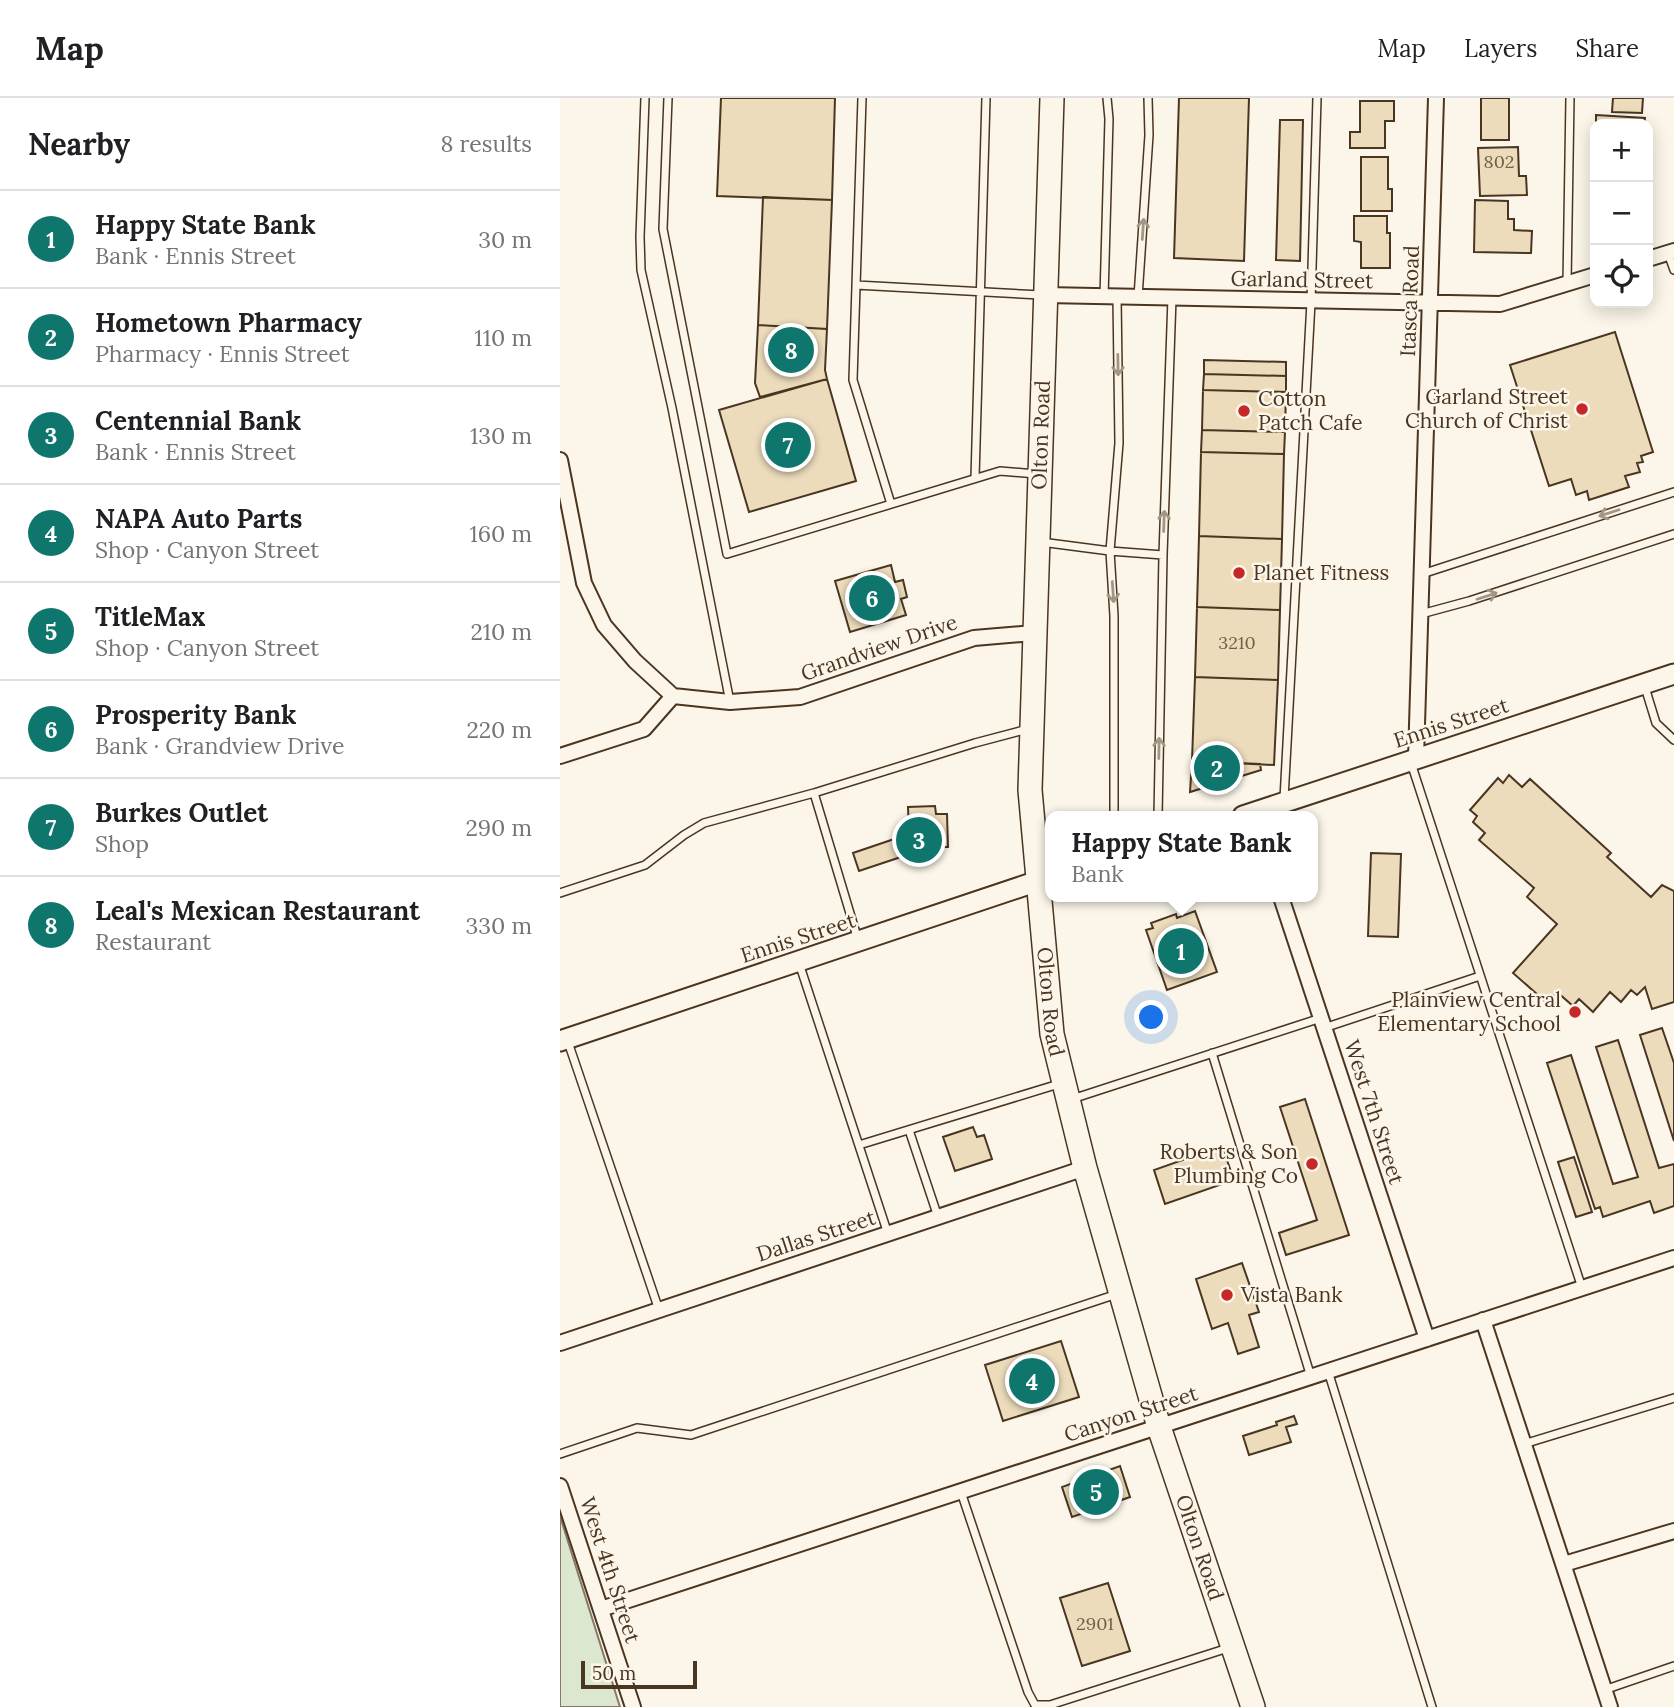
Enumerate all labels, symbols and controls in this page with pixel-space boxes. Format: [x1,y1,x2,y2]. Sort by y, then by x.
text: Map [35,27,104,69]
text: Map [1377,33,1426,64]
text: Layers [1464,33,1537,64]
text: Share [1575,33,1639,64]
map controls [1590,119,1653,308]
button: + [1590,119,1653,182]
text: Nearby [28,125,130,163]
text: 8 results [441,129,532,158]
house number: 802 [1484,150,1514,173]
button: − [1590,182,1653,245]
text: Happy State Bank [95,208,316,241]
one-way arrow [1137,219,1150,241]
text: 1 [46,225,56,254]
text: 30 m [478,225,532,254]
text: Bank · Ennis Street [95,241,296,270]
street label: Itasca Road [1394,245,1425,357]
button: locate [1590,245,1653,308]
street label: Garland Street [1230,265,1374,294]
text: Hometown Pharmacy [95,306,362,339]
text: 2 [45,323,57,352]
text: 110 m [474,323,532,352]
pin: 8 [768,324,814,376]
text: Pharmacy · Ennis Street [95,339,350,368]
one-way arrow [1111,354,1125,377]
street label: Olton Road [1025,380,1056,490]
place label: Garland Street Church of Christ [1405,383,1569,434]
place label: Cotton Patch Cafe [1258,385,1363,436]
marker: Garland Street Church of Christ [1574,401,1590,417]
marker: Cotton Patch Cafe [1236,403,1252,419]
text: Centennial Bank [95,404,301,437]
pin: 7 [765,419,811,471]
text: 3 [45,421,57,450]
text: 130 m [470,421,532,450]
text: Bank · Ennis Street [95,437,296,466]
text: NAPA Auto Parts [95,502,302,535]
one-way arrow [1598,508,1620,521]
one-way arrow [1158,509,1171,532]
text: 4 [45,519,57,548]
text: 160 m [469,519,532,548]
text: Shop · Canyon Street [95,535,319,564]
place label: Planet Fitness [1253,559,1389,586]
marker: Planet Fitness [1231,565,1247,581]
pin: 6 [849,572,895,624]
one-way arrow [1106,581,1119,604]
one-way arrow [1475,588,1497,601]
text: TitleMax [95,600,206,633]
street label: Grandview Drive [797,608,961,687]
text: 5 [45,617,57,646]
text: 210 m [470,617,532,646]
house number: 3210 [1218,631,1256,654]
text: Shop · Canyon Street [95,633,319,662]
street label: Ennis Street [1390,691,1513,754]
text: Prosperity Bank [95,698,296,731]
text: 6 [44,715,58,744]
text: 220 m [466,715,532,744]
text: Bank · Grandview Drive [95,731,345,760]
one-way arrow [1152,737,1166,760]
pin: 2 [1194,742,1240,794]
text: Burkes Outlet [95,796,268,829]
popup [1045,811,1318,902]
text: 7 [46,813,56,842]
text: 290 m [465,813,532,842]
pin: 3 [896,814,942,866]
text: Happy State Bank [1071,826,1292,859]
text: Shop [95,829,149,858]
text: Bank [1071,859,1124,888]
text: Leal's Mexican Restaurant [95,894,420,927]
street label: Ennis Street [737,906,860,969]
text: 8 [44,911,58,940]
text: 330 m [465,911,532,940]
pin: 1 [1158,925,1204,977]
text: Restaurant [95,927,211,956]
street label: Olton Road [1031,946,1071,1059]
place label: Plainview Central Elementary School [1377,986,1561,1037]
your location [1134,1000,1168,1034]
marker: Plainview Central Elementary School [1567,1004,1583,1020]
street label: West 7th Street [1338,1036,1411,1188]
place label: Roberts & Son Plumbing Co [1159,1138,1298,1189]
marker: Roberts & Son Plumbing Co [1304,1156,1320,1172]
street label: Dallas Street [753,1203,880,1267]
place label: Vista Bank [1240,1281,1343,1308]
marker: Vista Bank [1219,1287,1235,1303]
pin: 4 [1009,1355,1055,1407]
street label: Canyon Street [1061,1379,1202,1448]
pin: 5 [1073,1466,1119,1518]
street label: Olton Road [1170,1491,1230,1604]
street label: West 4th Street [574,1493,647,1647]
house number: 2901 [1076,1612,1114,1635]
scale bar [581,1658,696,1690]
text: 50 m [592,1661,636,1685]

